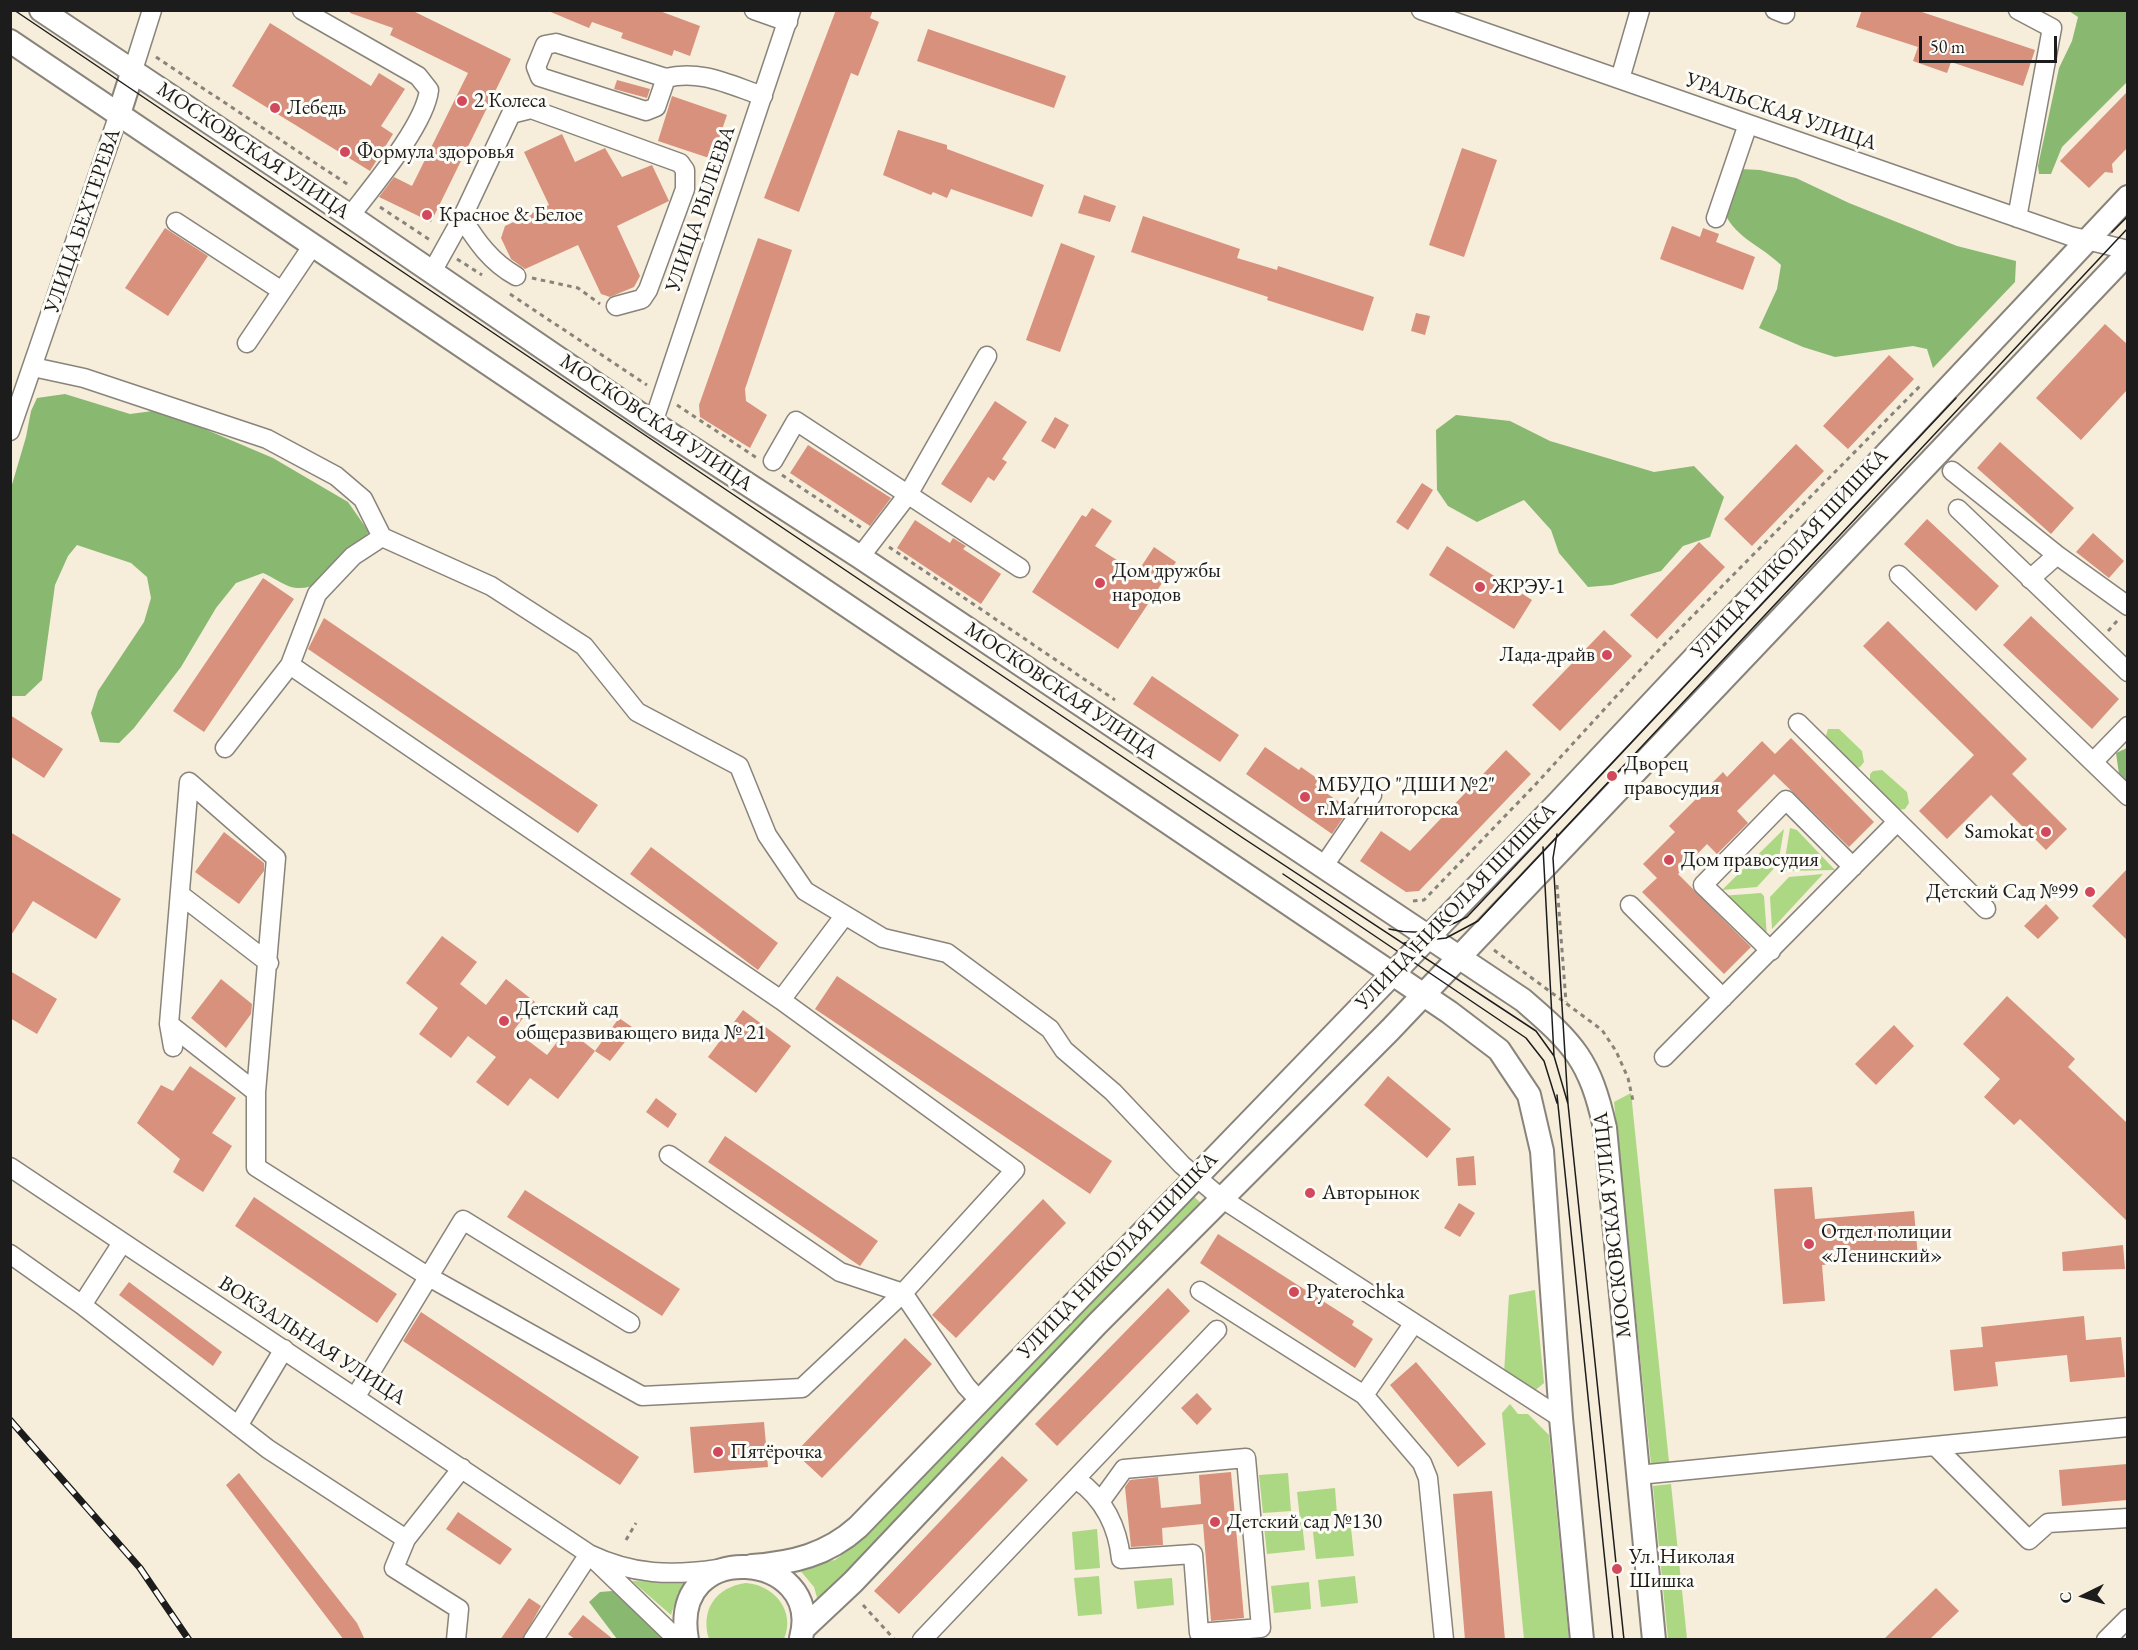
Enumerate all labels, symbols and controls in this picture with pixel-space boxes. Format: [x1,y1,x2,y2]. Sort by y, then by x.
scale bar [1922,24,2060,62]
text: 50 m [1930,35,1965,58]
street label: УРАЛЬСКАЯ УЛИЦА [1682,67,1880,157]
street label: МОСКОВСКАЯ УЛИЦА [152,77,354,225]
place label: 2 Колеса [474,88,546,114]
marker: 2 Колеса [455,94,469,108]
place label: Лебедь [287,95,346,121]
marker: Лебедь [268,101,282,115]
street label: УЛИЦА РЫЛЕЕВА [661,123,741,295]
street label: УЛИЦА БЕХТЕРЕВА [40,125,126,317]
place label: Формула здоровья [357,139,514,165]
marker: Формула здоровья [338,145,352,159]
place label: Красное & Белое [439,202,583,228]
marker: Красное & Белое [420,208,434,222]
street label: МОСКОВСКАЯ УЛИЦА [555,349,757,497]
street label: УЛИЦА НИКОЛАЯ ШИШКА [1686,444,1894,664]
place label: Дом дружбы народов [1112,558,1221,608]
place label: ЖРЭУ-1 [1492,574,1565,600]
marker: Дом дружбы народов [1093,576,1107,590]
marker: ЖРЭУ-1 [1473,580,1487,594]
street label: МОСКОВСКАЯ УЛИЦА [960,617,1162,765]
place label: Лада-драйв [1500,642,1595,668]
marker: Лада-драйв [1600,648,1614,662]
place label: Дворец правосудия [1624,751,1720,801]
marker: Дворец правосудия [1605,769,1619,783]
place label: МБУДО "ДШИ №2" г.Магнитогорска [1317,772,1495,822]
marker: МБУДО "ДШИ №2" г.Магнитогорска [1298,790,1312,804]
street label: УЛИЦА НИКОЛАЯ ШИШКА [1351,798,1561,1016]
place label: Samokat [1965,819,2034,845]
marker: Samokat [2039,825,2053,839]
place label: Дом правосудия [1681,847,1819,873]
marker: Дом правосудия [1662,853,1676,867]
place label: Детский Сад №99 [1926,879,2078,905]
marker: Детский Сад №99 [2083,885,2097,899]
place label: Детский сад общеразвивающего вида № 21 [516,996,766,1046]
marker: Детский сад общеразвивающего вида № 21 [497,1014,511,1028]
street label: МОСКОВСКАЯ УЛИЦА [1589,1111,1637,1339]
street label: УЛИЦА НИКОЛАЯ ШИШКА [1013,1147,1223,1365]
place label: Авторынок [1322,1180,1420,1206]
marker: Авторынок [1303,1186,1317,1200]
place label: Отдел полиции «Ленинский» [1821,1219,1952,1269]
marker: Отдел полиции «Ленинский» [1802,1237,1816,1251]
street label: ВОКЗАЛЬНАЯ УЛИЦА [214,1271,410,1411]
place label: Pyaterochka [1306,1279,1405,1305]
marker: Pyaterochka [1287,1285,1301,1299]
place label: Пятёрочка [730,1439,822,1465]
marker: Пятёрочка [711,1445,725,1459]
place label: Детский сад №130 [1227,1509,1382,1535]
marker: Детский сад №130 [1208,1515,1222,1529]
place label: Ул. Николая Шишка [1629,1544,1735,1594]
marker: Ул. Николая Шишка [1610,1562,1624,1576]
north arrow [2054,1566,2114,1626]
text: С [2055,1591,2077,1604]

